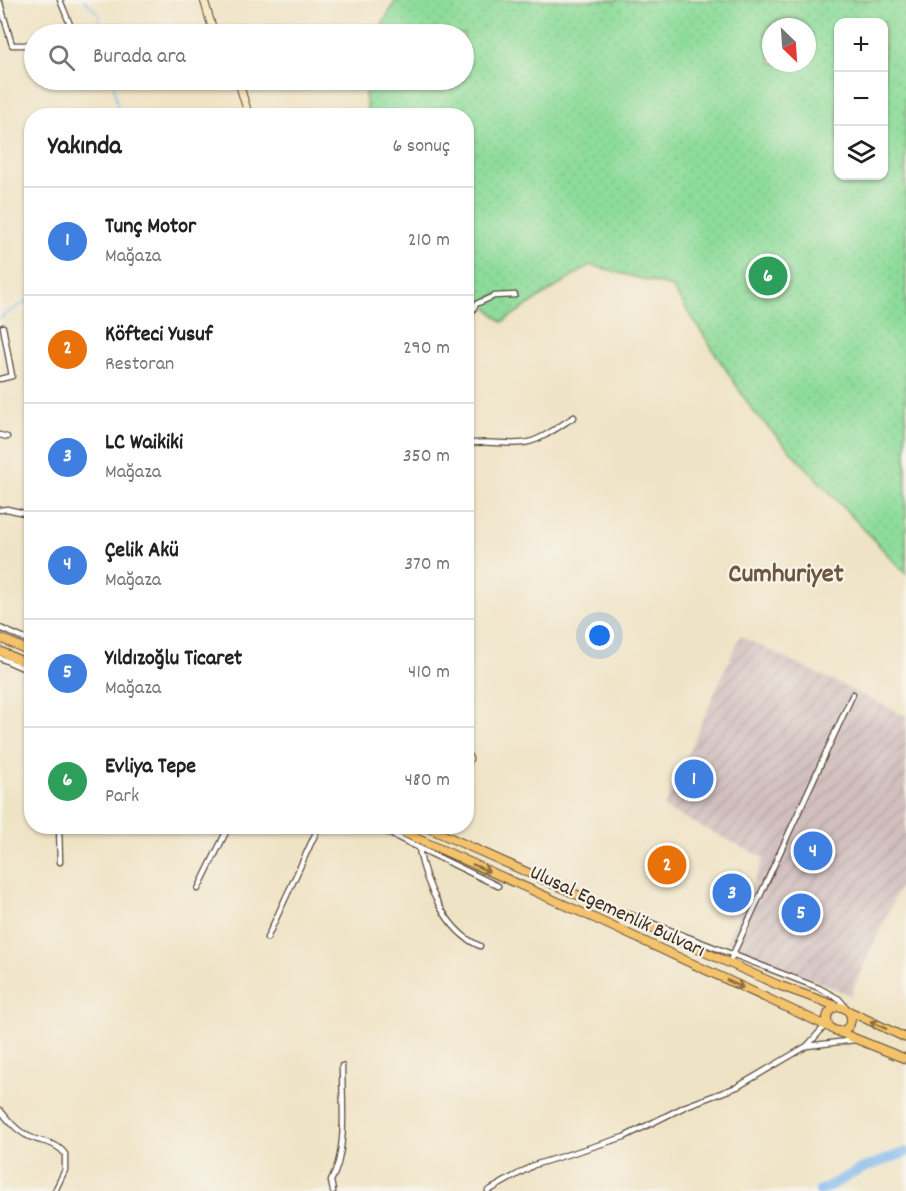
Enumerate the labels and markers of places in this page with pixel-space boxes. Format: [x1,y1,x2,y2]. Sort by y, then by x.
pin: 6 [748,254,788,298]
pin: 1 [674,756,714,802]
pin: 4 [794,828,832,874]
pin: 2 [648,842,686,888]
pin: 3 [712,870,752,916]
pin: 5 [782,890,820,936]

